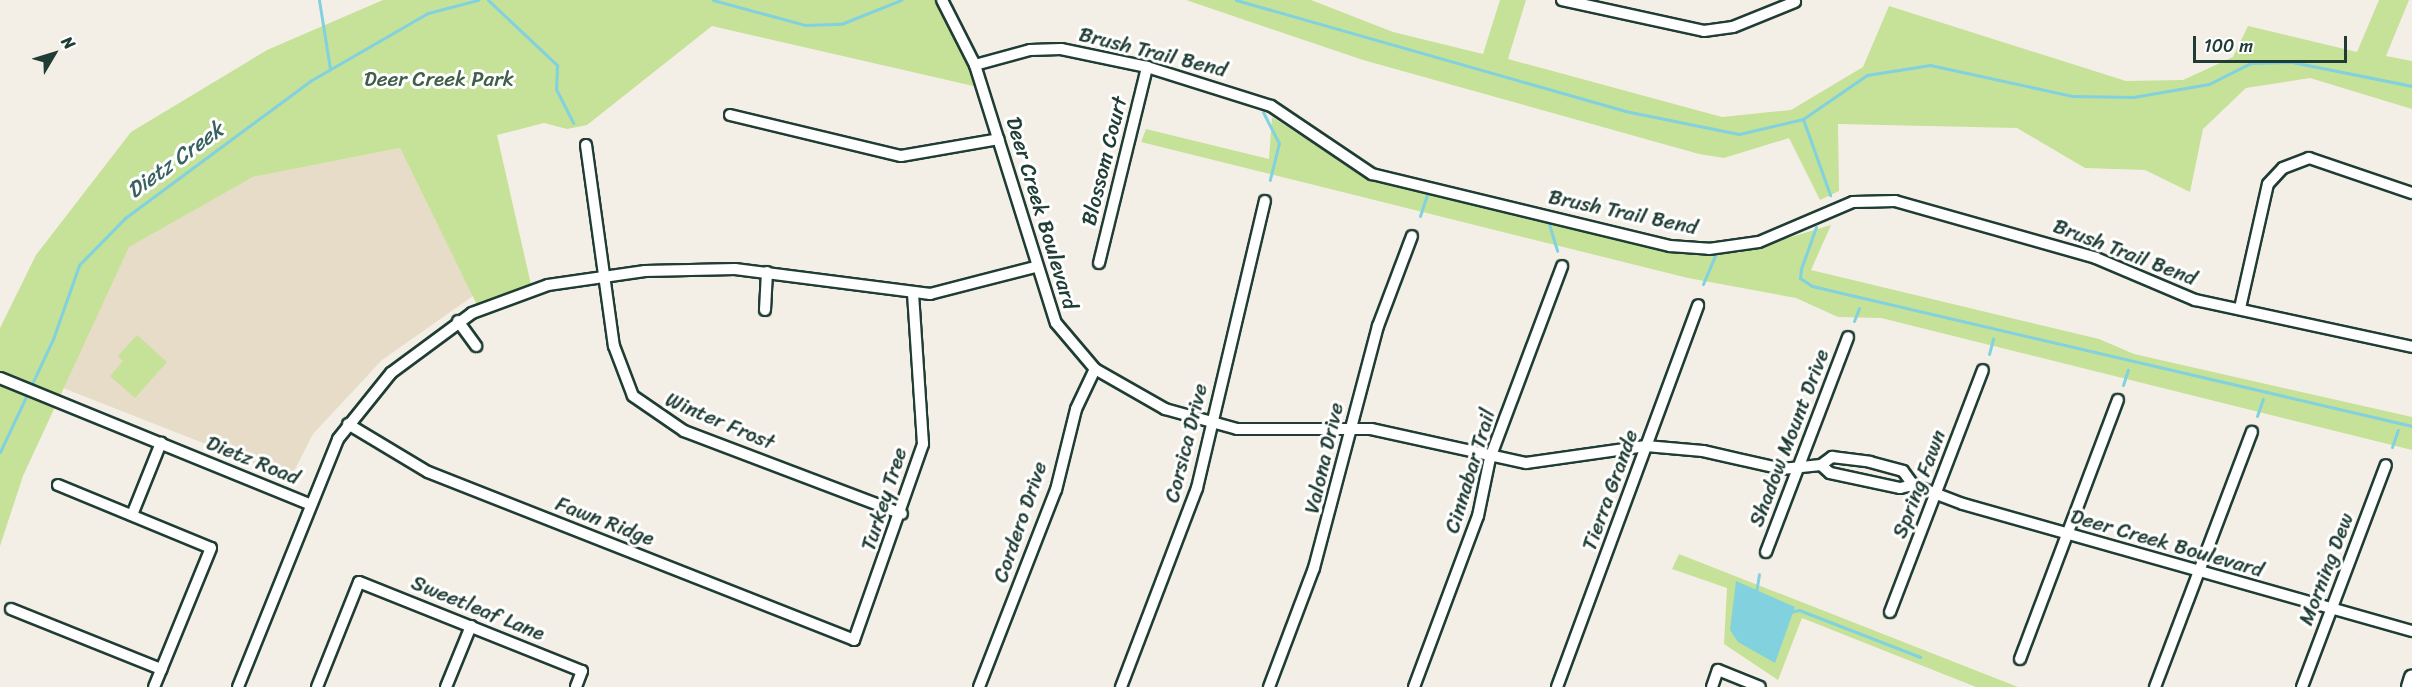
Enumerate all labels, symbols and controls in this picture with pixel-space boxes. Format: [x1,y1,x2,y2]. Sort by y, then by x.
street label: Brush Trail Bend [1076,21,1230,83]
north arrow [24,24,84,84]
scale bar [2196,24,2350,62]
text: N [54,29,83,56]
text: 100 m [2204,30,2253,62]
park label: Deer Creek Park [363,66,515,92]
street label: Blossom Court [1076,93,1132,229]
street label: Deer Creek Boulevard [1001,114,1083,312]
water label: Dietz Creek [121,116,229,204]
street label: Brush Trail Bend [1546,184,1700,240]
street label: Brush Trail Bend [2050,213,2200,291]
street label: Shadow Mount Drive [1743,345,1835,531]
street label: Corsica Drive [1159,381,1213,505]
street label: Winter Frost [662,387,778,455]
street label: Valona Drive [1299,400,1349,516]
street label: Cinnabar Trail [1439,406,1501,536]
street label: Tierra Grande [1576,426,1644,554]
street label: Spring Fawn [1887,426,1951,542]
street label: Dietz Road [202,430,304,490]
street label: Turkey Tree [855,444,913,554]
street label: Cordero Drive [988,458,1052,586]
street label: Fawn Ridge [552,491,658,551]
street label: Deer Creek Boulevard [2068,503,2266,583]
street label: Morning Dew [2293,509,2359,629]
street label: Sweetleaf Lane [407,570,549,646]

